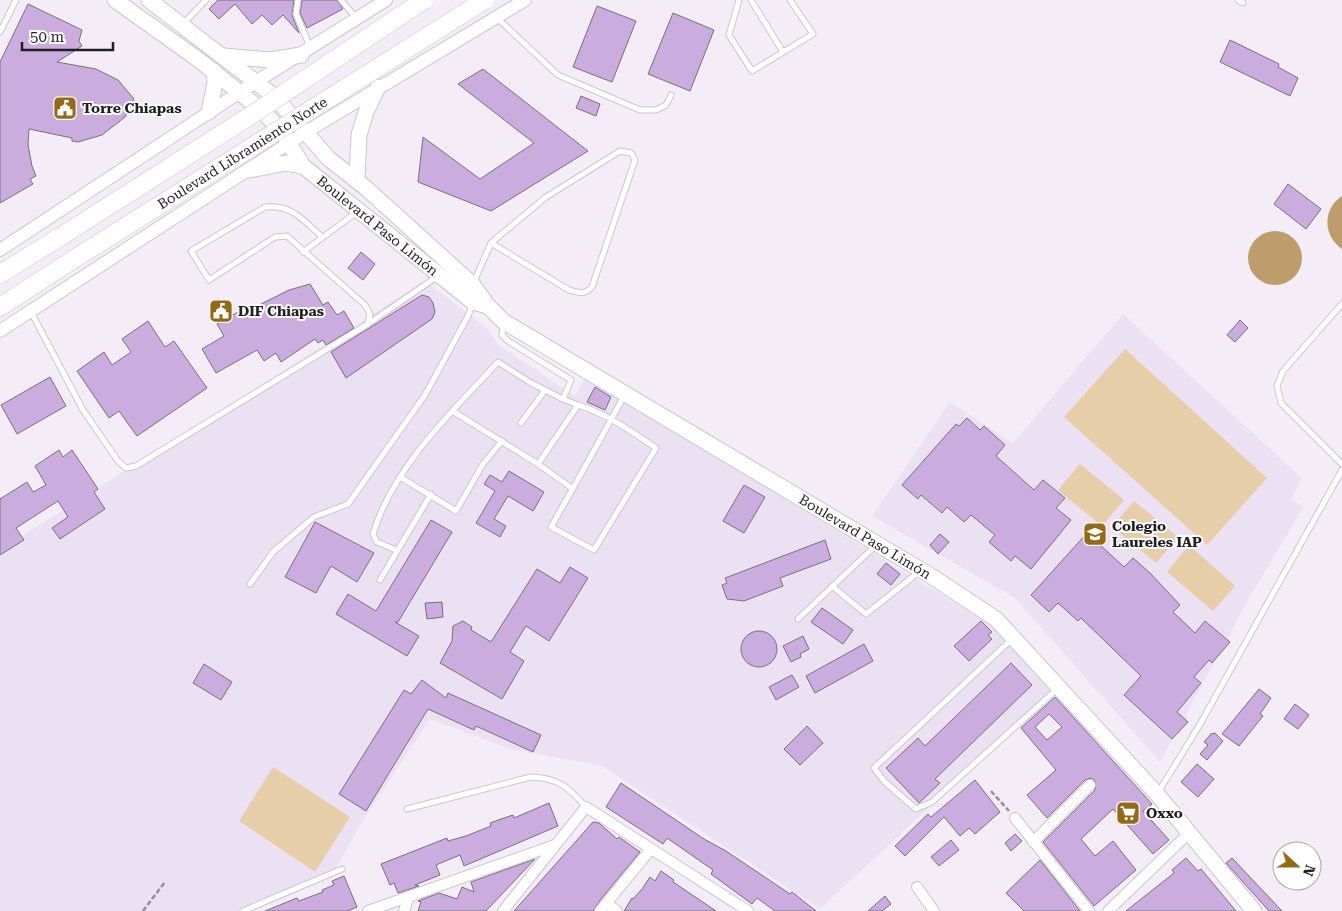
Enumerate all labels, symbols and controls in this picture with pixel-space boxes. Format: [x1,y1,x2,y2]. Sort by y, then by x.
scale bar [22,20,114,52]
text: 50 m [30,28,65,46]
street label: Boulevard Libramiento Norte [155,93,330,212]
public building icon: Torre Chiapas [52,95,78,121]
place label: Torre Chiapas [82,100,182,116]
street label: Boulevard Paso Limón [314,172,442,279]
public building icon: DIF Chiapas [208,298,234,324]
place label: DIF Chiapas [238,303,324,319]
street label: Boulevard Paso Limón [796,491,934,582]
place label: Colegio Laureles IAP [1112,518,1202,550]
school or university icon: Colegio Laureles IAP [1082,521,1108,547]
supermarket icon: Oxxo [1115,800,1141,826]
place label: Oxxo [1146,805,1183,821]
north arrow [1272,841,1322,891]
text: N [1300,863,1319,879]

